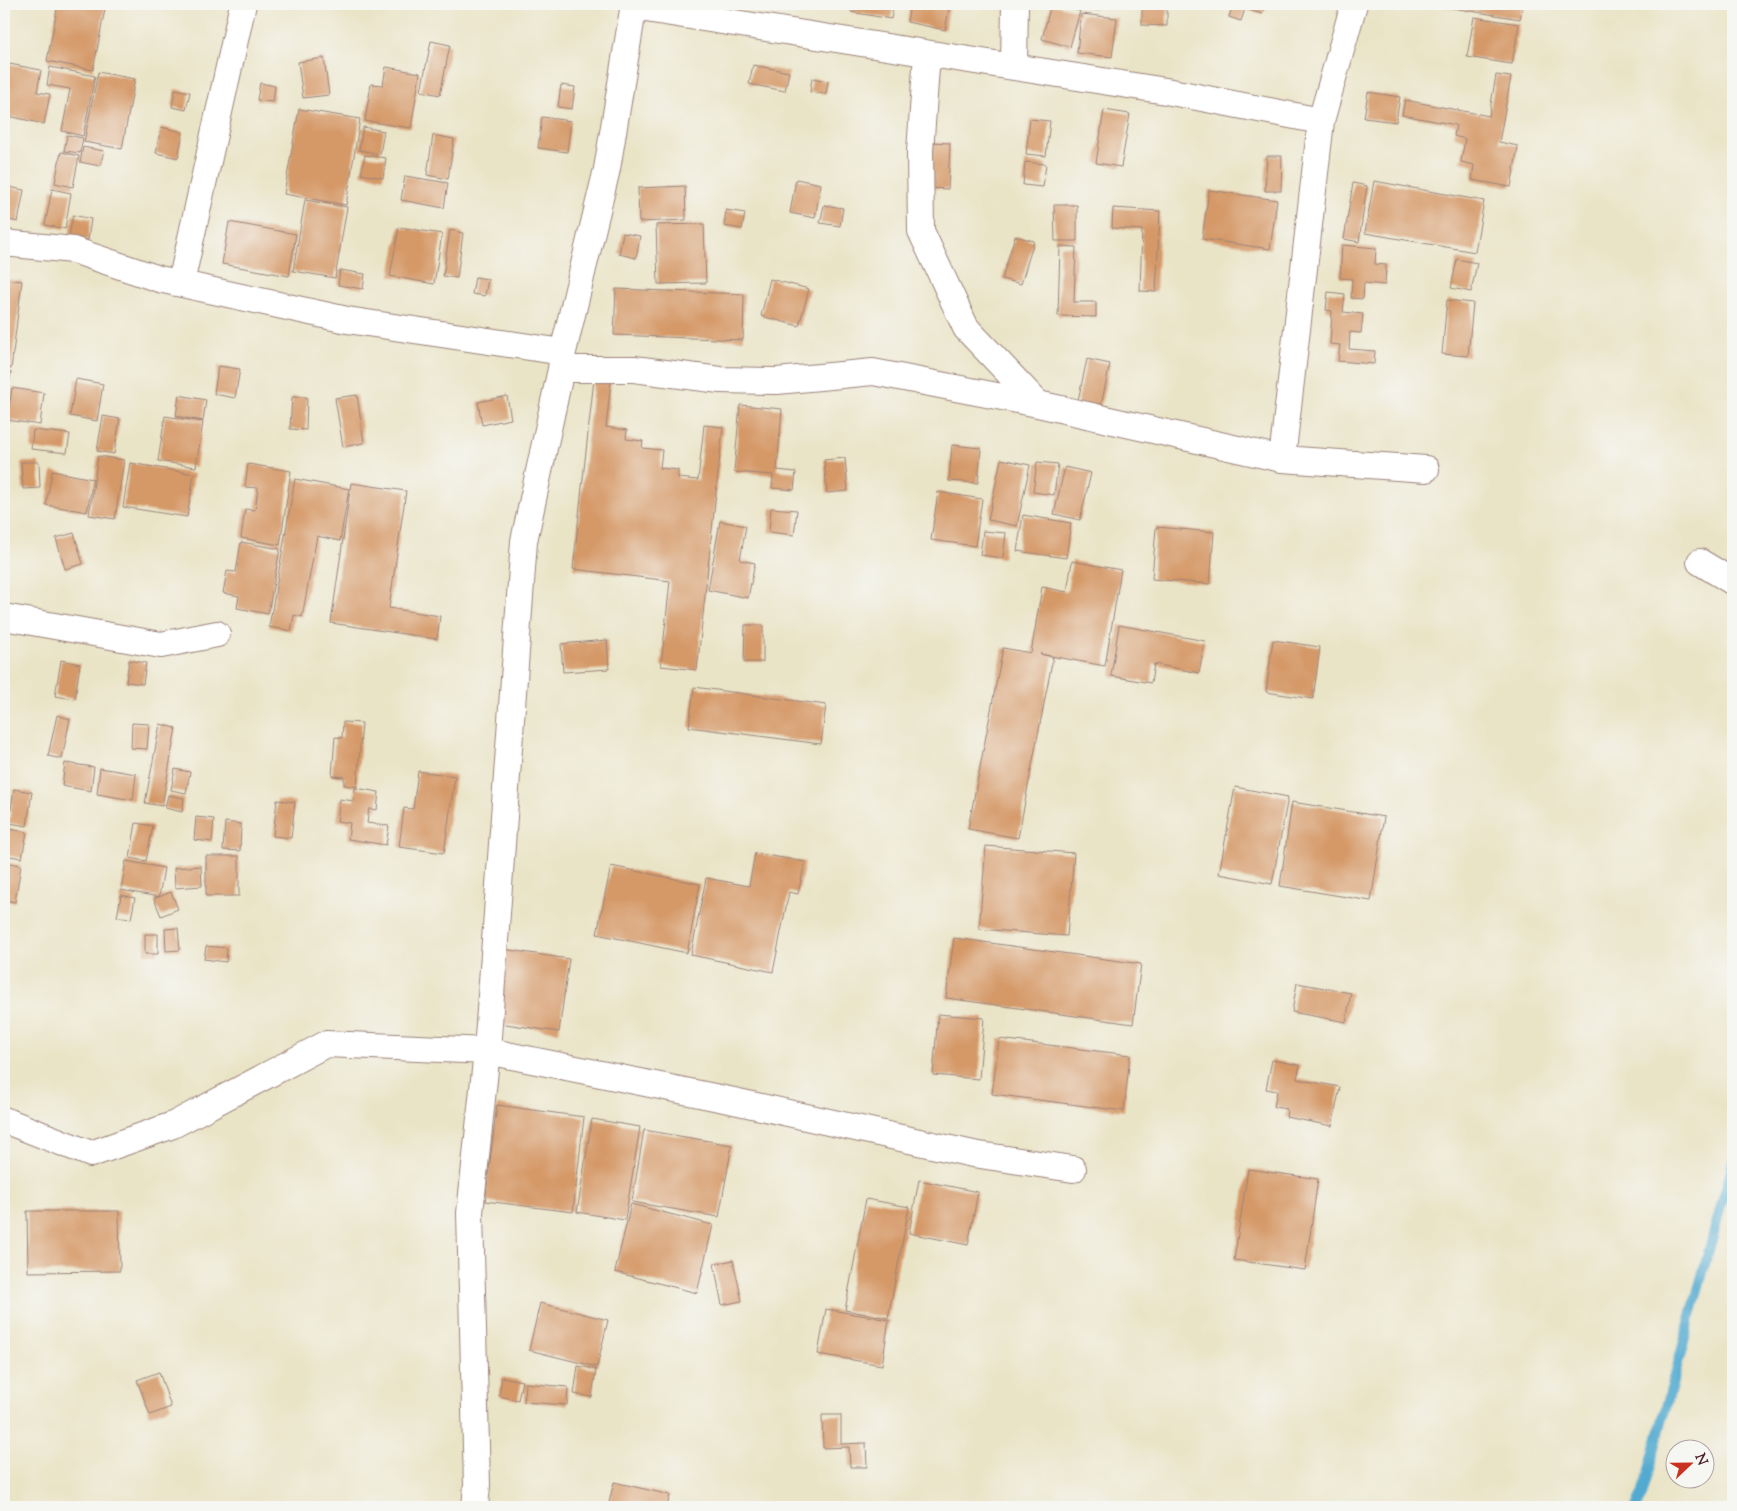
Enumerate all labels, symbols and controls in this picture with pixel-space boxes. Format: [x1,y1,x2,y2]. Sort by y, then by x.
north arrow [1664,1438,1714,1488]
text: N [1689,1451,1712,1469]

